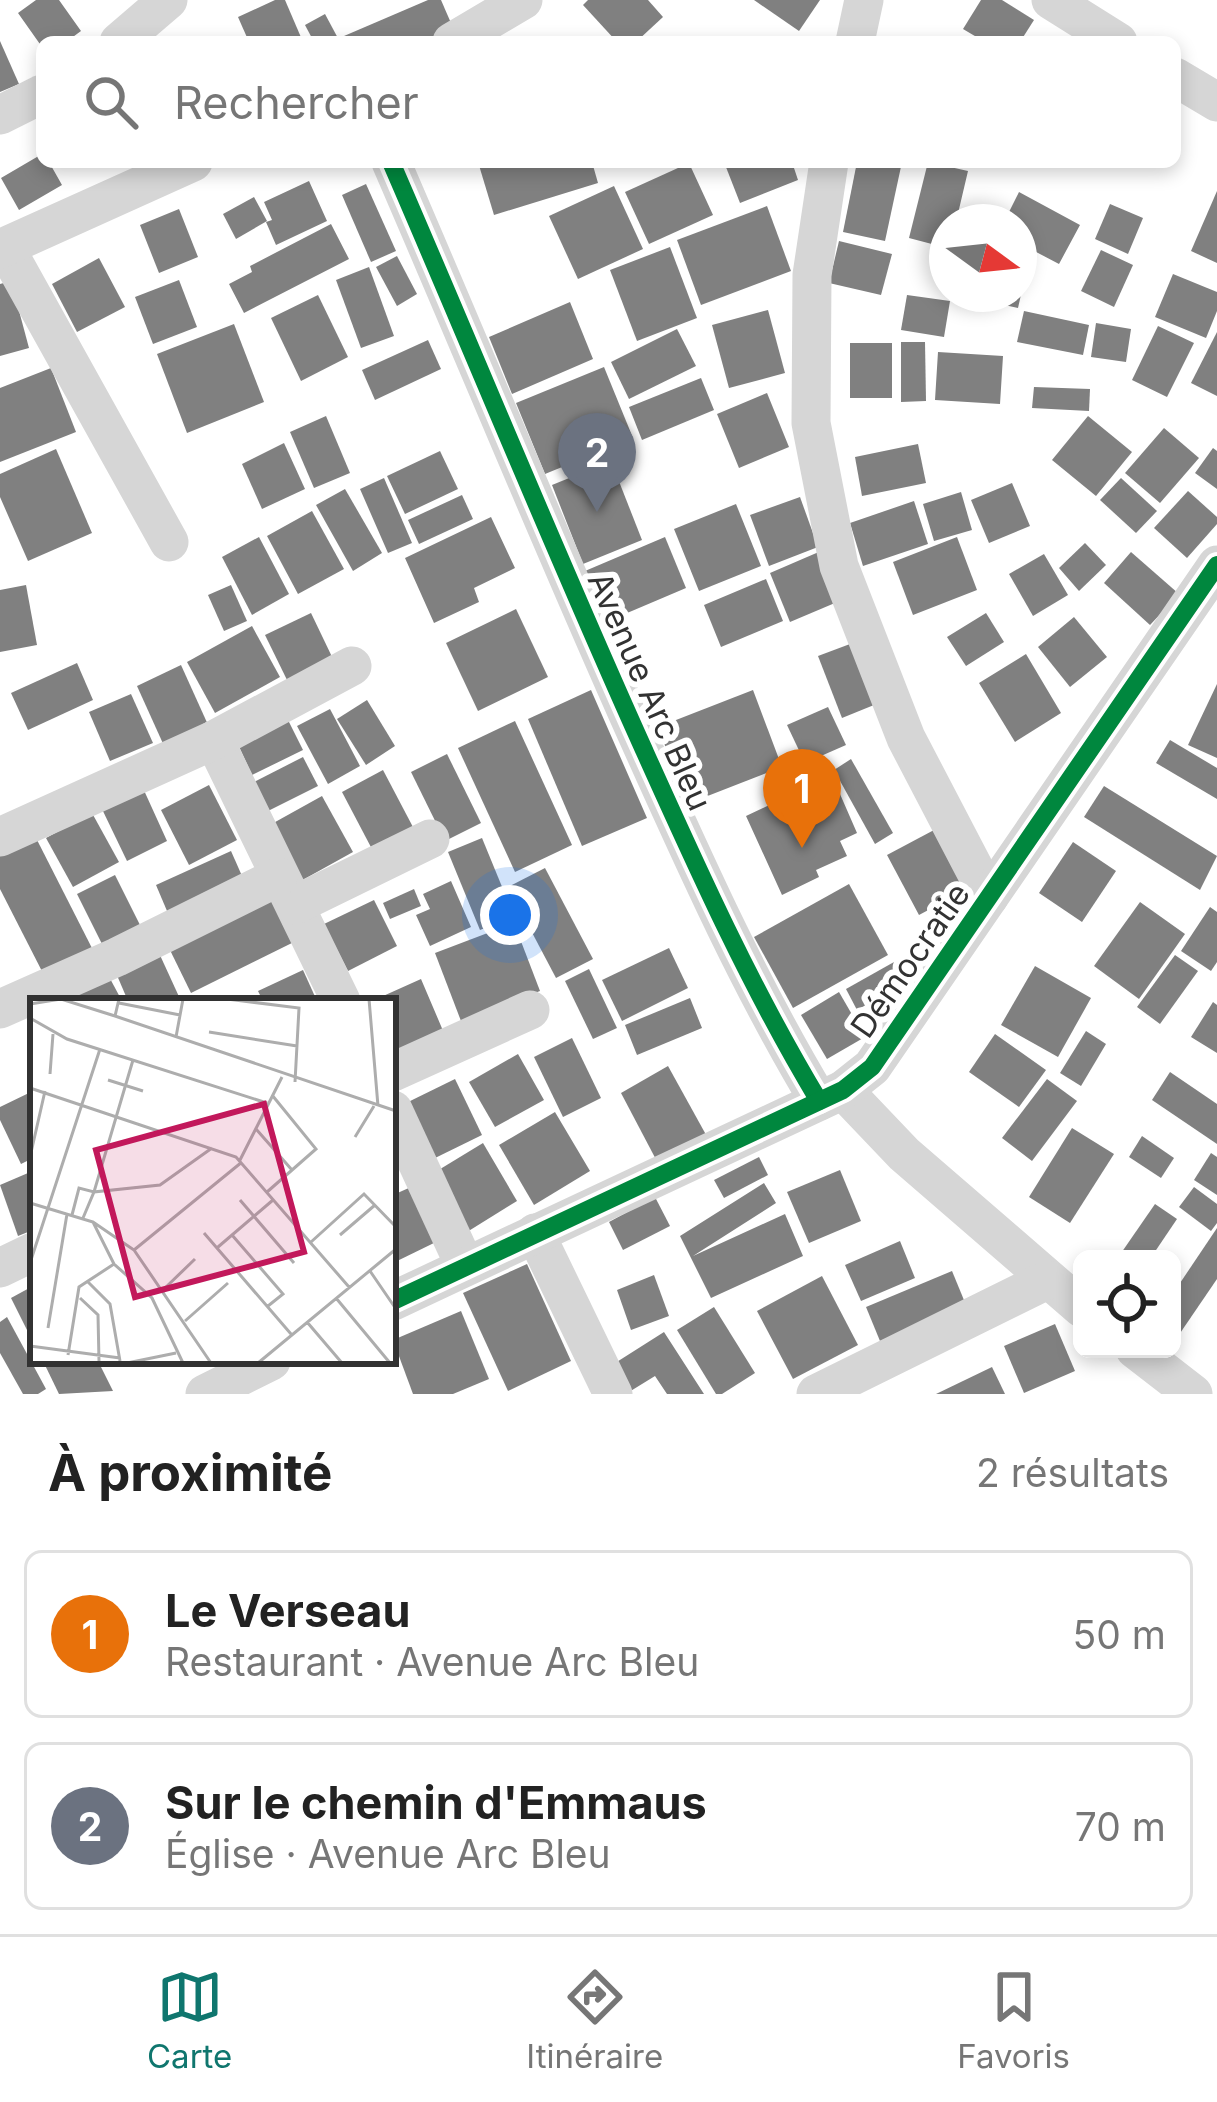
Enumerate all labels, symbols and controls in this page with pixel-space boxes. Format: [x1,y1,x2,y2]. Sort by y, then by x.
search box [36,36,1181,168]
icon: search [78,69,144,135]
text: Rechercher [174,75,419,130]
north arrow [929,204,1037,312]
pin: 2 [558,413,636,512]
street label: Avenue Arc Bleu [580,566,720,816]
pin: 1 [763,749,841,848]
street label: Démocratie [842,875,978,1045]
your location [480,885,540,945]
inset map [30,998,396,1364]
map controls [1073,1250,1181,1358]
button: locate [1073,1250,1181,1358]
text: À proximité [48,1442,332,1503]
text: 2 résultats [976,1449,1169,1496]
text: Le Verseau [165,1583,410,1638]
text: 1 [82,1611,98,1658]
text: 50 m [1073,1611,1166,1658]
text: Restaurant · Avenue Arc Bleu [165,1638,699,1685]
text: Sur le chemin d'Emmaus [165,1775,707,1830]
text: 2 [78,1803,102,1850]
text: 70 m [1075,1803,1166,1850]
text: Église · Avenue Arc Bleu [165,1830,611,1877]
tab: Carte [147,1964,232,2076]
tab: Itinéraire [526,1964,663,2076]
tab: Favoris [957,1964,1070,2076]

